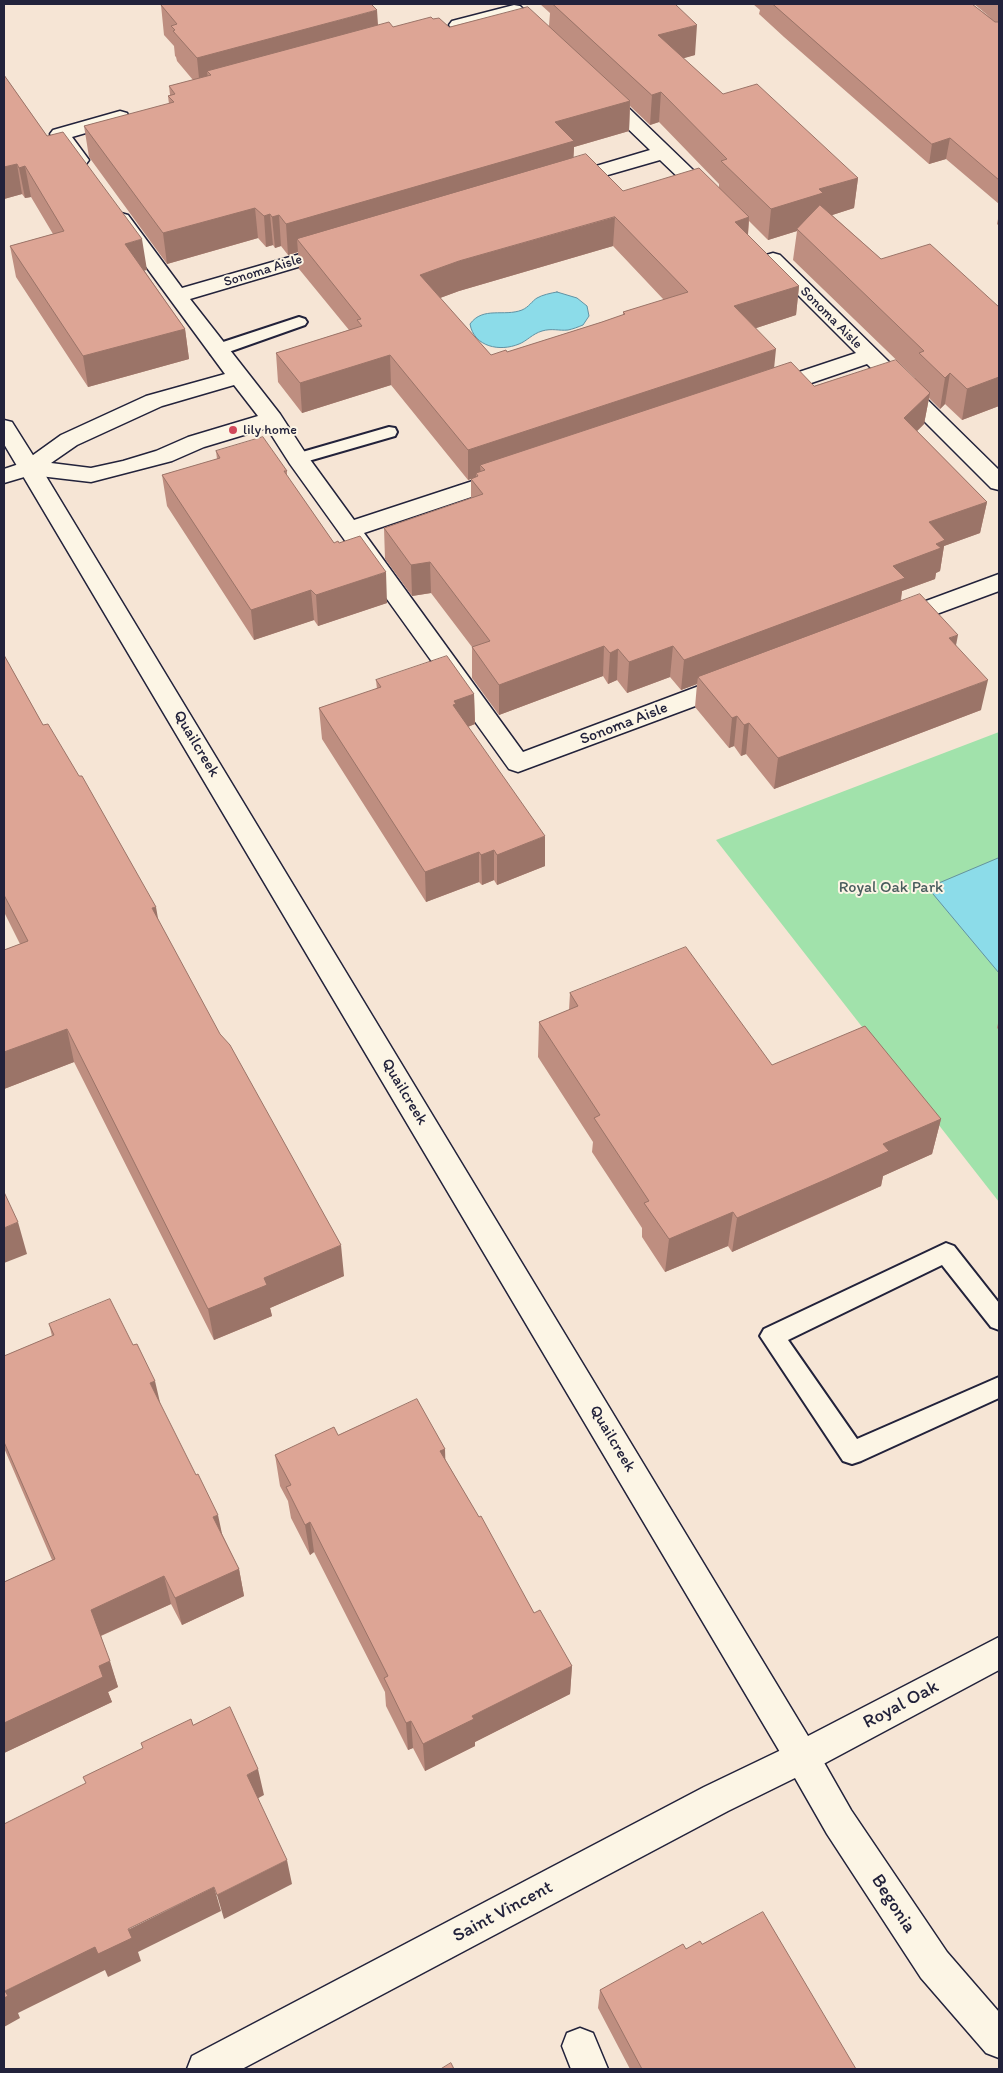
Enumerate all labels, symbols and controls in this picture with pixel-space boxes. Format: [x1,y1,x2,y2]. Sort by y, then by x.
street label: Sonoma Aisle [222,251,304,291]
street label: Sonoma Aisle [796,283,866,353]
place label: lily home [243,422,297,438]
marker: lily home [227,424,239,436]
street label: Sonoma Aisle [577,698,671,750]
street label: Quailcreek [169,707,223,781]
park label: Royal Oak Park [839,878,943,898]
street label: Quailcreek [377,1055,431,1129]
street label: Quailcreek [585,1402,639,1476]
street label: Royal Oak [859,1676,943,1734]
street label: Begonia [866,1870,920,1938]
street label: Saint Vincent [449,1876,557,1948]

